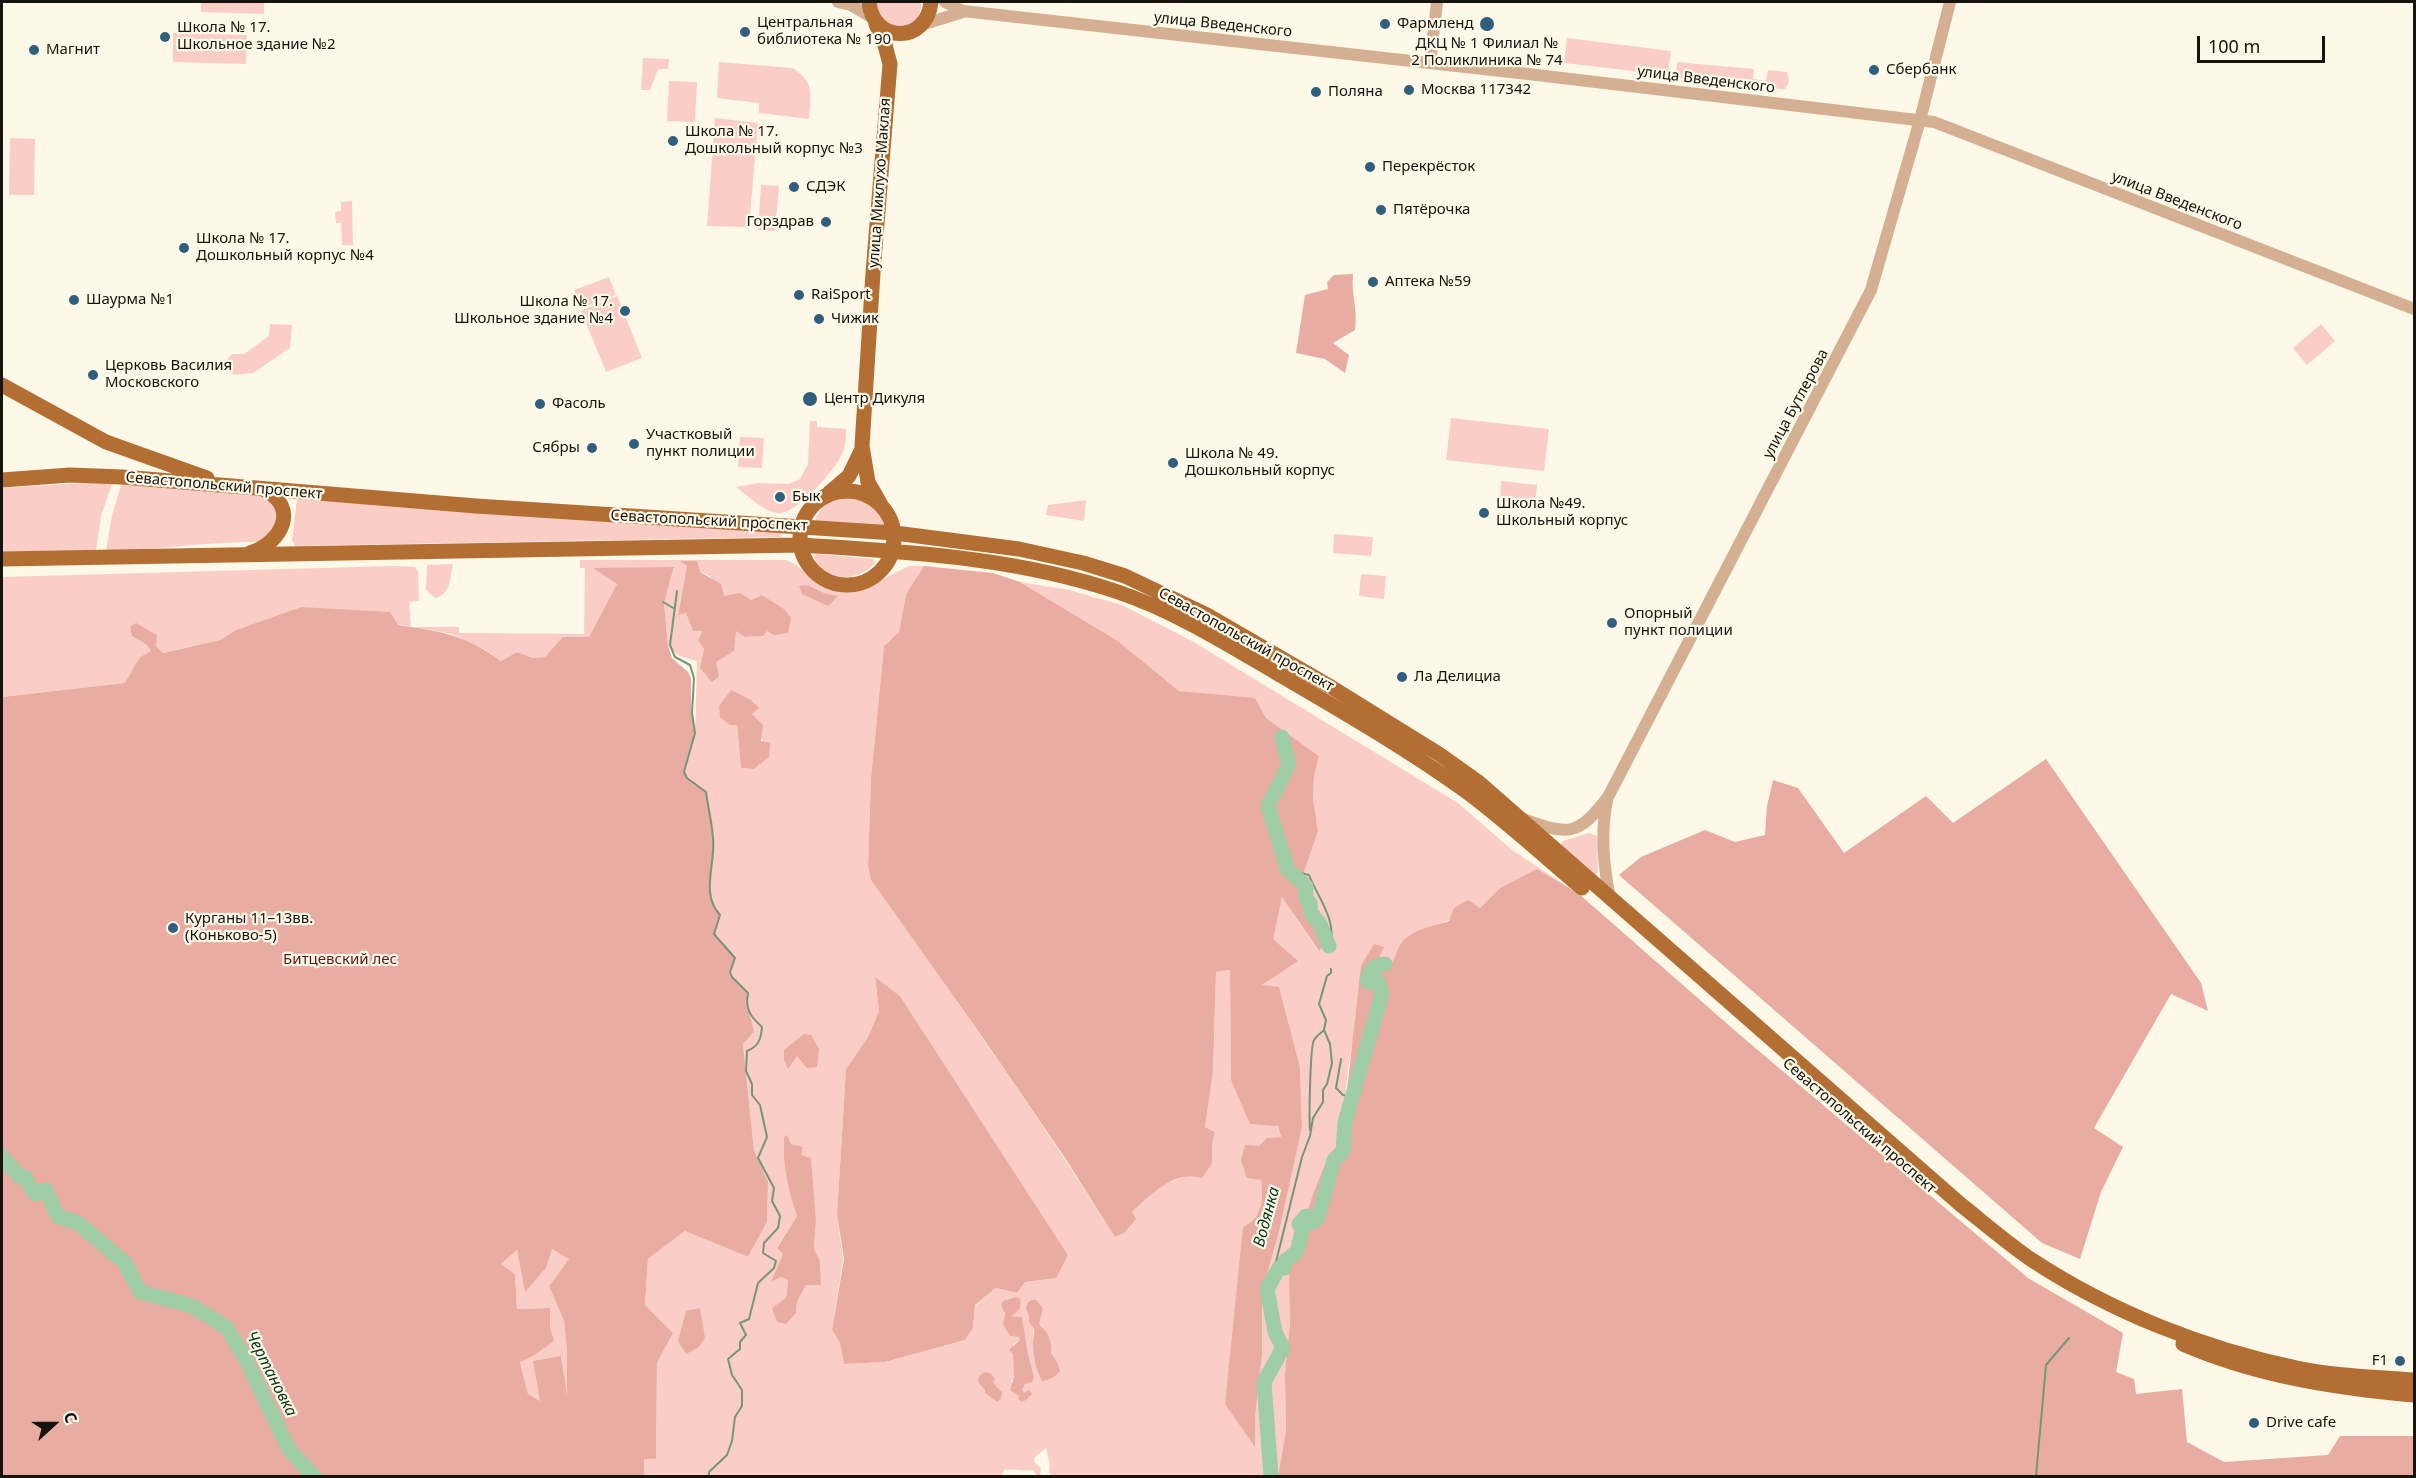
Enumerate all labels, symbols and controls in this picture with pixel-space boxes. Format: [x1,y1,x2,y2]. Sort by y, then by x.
street label: улица Введенского [1153,9,1293,41]
place label: Центральная библиотека № 190 [757,14,891,49]
place label: Фармленд [1397,15,1474,33]
marker: ДКЦ № 1 Филиал № 2 Поликлиника № 74 [1478,15,1496,33]
marker: Фармленд [1378,17,1392,31]
place label: Школа № 17. Школьное здание №2 [177,19,336,54]
scale bar [2200,24,2328,62]
marker: Центральная библиотека № 190 [738,25,752,39]
marker: Школа № 17. Школьное здание №2 [158,30,172,44]
text: 100 m [2208,34,2260,58]
place label: ДКЦ № 1 Филиал № 2 Поликлиника № 74 [1411,35,1563,70]
place label: Магнит [46,41,100,59]
marker: Магнит [27,43,41,57]
place label: Сбербанк [1886,61,1956,79]
street label: улица Введенского [1636,63,1776,97]
marker: Сбербанк [1867,63,1881,77]
place label: Москва 117342 [1421,81,1531,99]
place label: Поляна [1328,83,1383,101]
marker: Москва 117342 [1402,83,1416,97]
marker: Поляна [1309,85,1323,99]
street label: улица Миклухо-Маклая [865,97,895,269]
place label: Школа № 17. Дошкольный корпус №3 [685,123,863,158]
marker: Школа № 17. Дошкольный корпус №3 [666,134,680,148]
place label: Перекрёсток [1382,158,1475,176]
marker: Перекрёсток [1363,160,1377,174]
street label: улица Введенского [2109,168,2245,234]
place label: СДЭК [806,178,846,196]
marker: СДЭК [787,180,801,194]
place label: Пятёрочка [1393,201,1470,219]
marker: Пятёрочка [1374,203,1388,217]
place label: Горздрав [747,213,814,231]
marker: Горздрав [819,215,833,229]
place label: Школа № 17. Дошкольный корпус №4 [196,230,374,265]
marker: Школа № 17. Дошкольный корпус №4 [177,241,191,255]
place label: Аптека №59 [1385,273,1471,291]
marker: Аптека №59 [1366,275,1380,289]
place label: RaiSport [811,286,871,304]
marker: RaiSport [792,288,806,302]
place label: Шаурма №1 [86,291,174,309]
marker: Шаурма №1 [67,293,81,307]
place label: Школа № 17. Школьное здание №4 [454,293,613,328]
marker: Школа № 17. Школьное здание №4 [618,304,632,318]
place label: Чижик [831,310,879,328]
marker: Чижик [812,312,826,326]
street label: улица Бутлерова [1760,346,1832,462]
place label: Церковь Василия Московского [105,357,232,392]
marker: Церковь Василия Московского [86,368,100,382]
marker: Центр Дикуля [801,390,819,408]
place label: Центр Дикуля [824,390,925,408]
place label: Фасоль [552,395,606,413]
marker: Фасоль [533,397,547,411]
place label: Участковый пункт полиции [646,426,755,461]
marker: Участковый пункт полиции [627,437,641,451]
place label: Сябры [532,439,580,457]
marker: Сябры [585,441,599,455]
place label: Школа № 49. Дошкольный корпус [1185,445,1335,480]
marker: Школа № 49. Дошкольный корпус [1166,456,1180,470]
street label: Севастопольский проспект [125,468,323,504]
place label: Бык [792,488,821,506]
marker: Бык [773,490,787,504]
place label: Школа №49. Школьный корпус [1496,495,1628,530]
marker: Школа №49. Школьный корпус [1477,506,1491,520]
street label: Севастопольский проспект [610,507,808,535]
street label: Севастопольский проспект [1155,584,1337,696]
place label: Опорный пункт полиции [1624,605,1733,640]
marker: Опорный пункт полиции [1605,616,1619,630]
place label: Ла Делициа [1414,668,1501,686]
marker: Ла Делициа [1395,670,1409,684]
place label: Курганы 11–13вв. (Коньково-5) [185,910,313,945]
marker: Курганы 11–13вв. (Коньково-5) [166,921,180,935]
park label: Битцевский лес [283,951,397,969]
street label: Севастопольский проспект [1779,1054,1939,1198]
water label: Водянка [1250,1185,1284,1249]
water label: Чертановка [241,1328,301,1420]
place label: F1 [2372,1352,2388,1370]
marker: F1 [2393,1354,2407,1368]
north arrow [24,1394,84,1454]
text: С [59,1409,83,1426]
place label: Drive cafe [2266,1414,2336,1432]
marker: Drive cafe [2247,1416,2261,1430]

